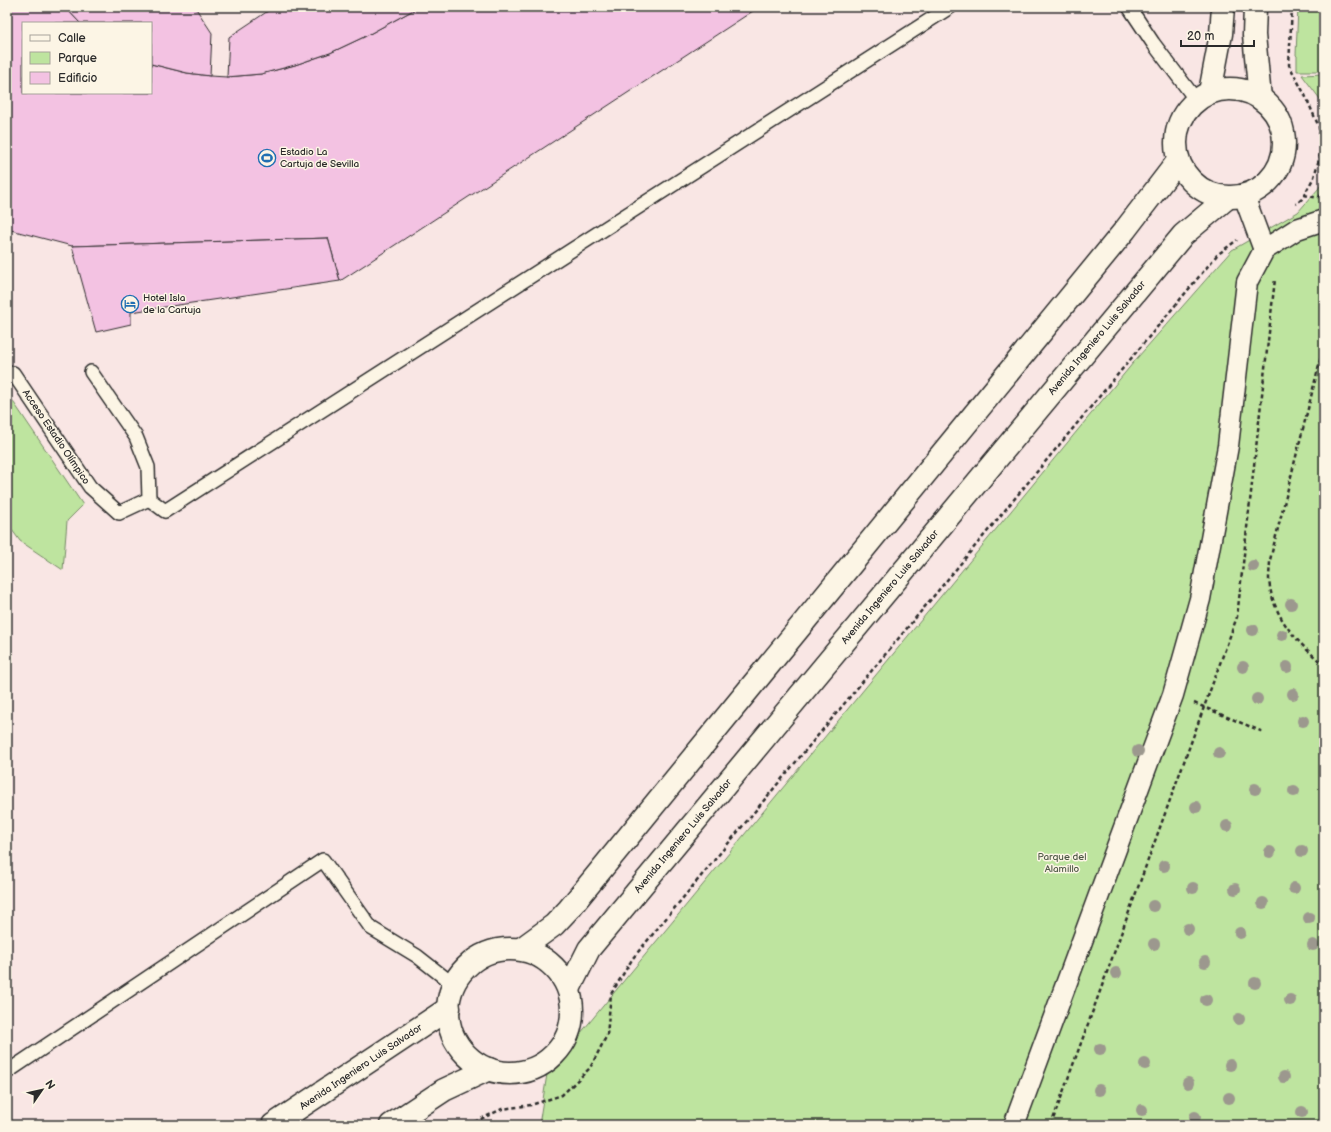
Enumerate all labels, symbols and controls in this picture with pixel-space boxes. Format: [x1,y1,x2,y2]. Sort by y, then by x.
legend [22,22,152,94]
scale bar [1181,22,1254,48]
text: 20 m [1187,29,1214,44]
text: Calle [58,31,86,46]
text: Parque [58,51,97,66]
text: Edificio [58,71,98,86]
place label: Estadio La Cartuja de Sevilla [280,146,359,170]
sports icon: Estadio La Cartuja de Sevilla [257,148,277,168]
street label: Avenida Ingeniero Luis Salvador [1046,278,1148,397]
place label: Hotel Isla de la Cartuja [143,292,201,316]
hotel icon: Hotel Isla de la Cartuja [120,294,140,314]
street label: Acceso Estadio Olímpico [20,387,92,487]
street label: Avenida Ingeniero Luis Salvador [839,527,941,646]
street label: Avenida Ingeniero Luis Salvador [632,776,734,895]
park label: Parque del Alamillo [1038,851,1086,875]
street label: Avenida Ingeniero Luis Salvador [297,1021,425,1113]
north arrow [22,1070,62,1110]
text: N [42,1078,58,1092]

